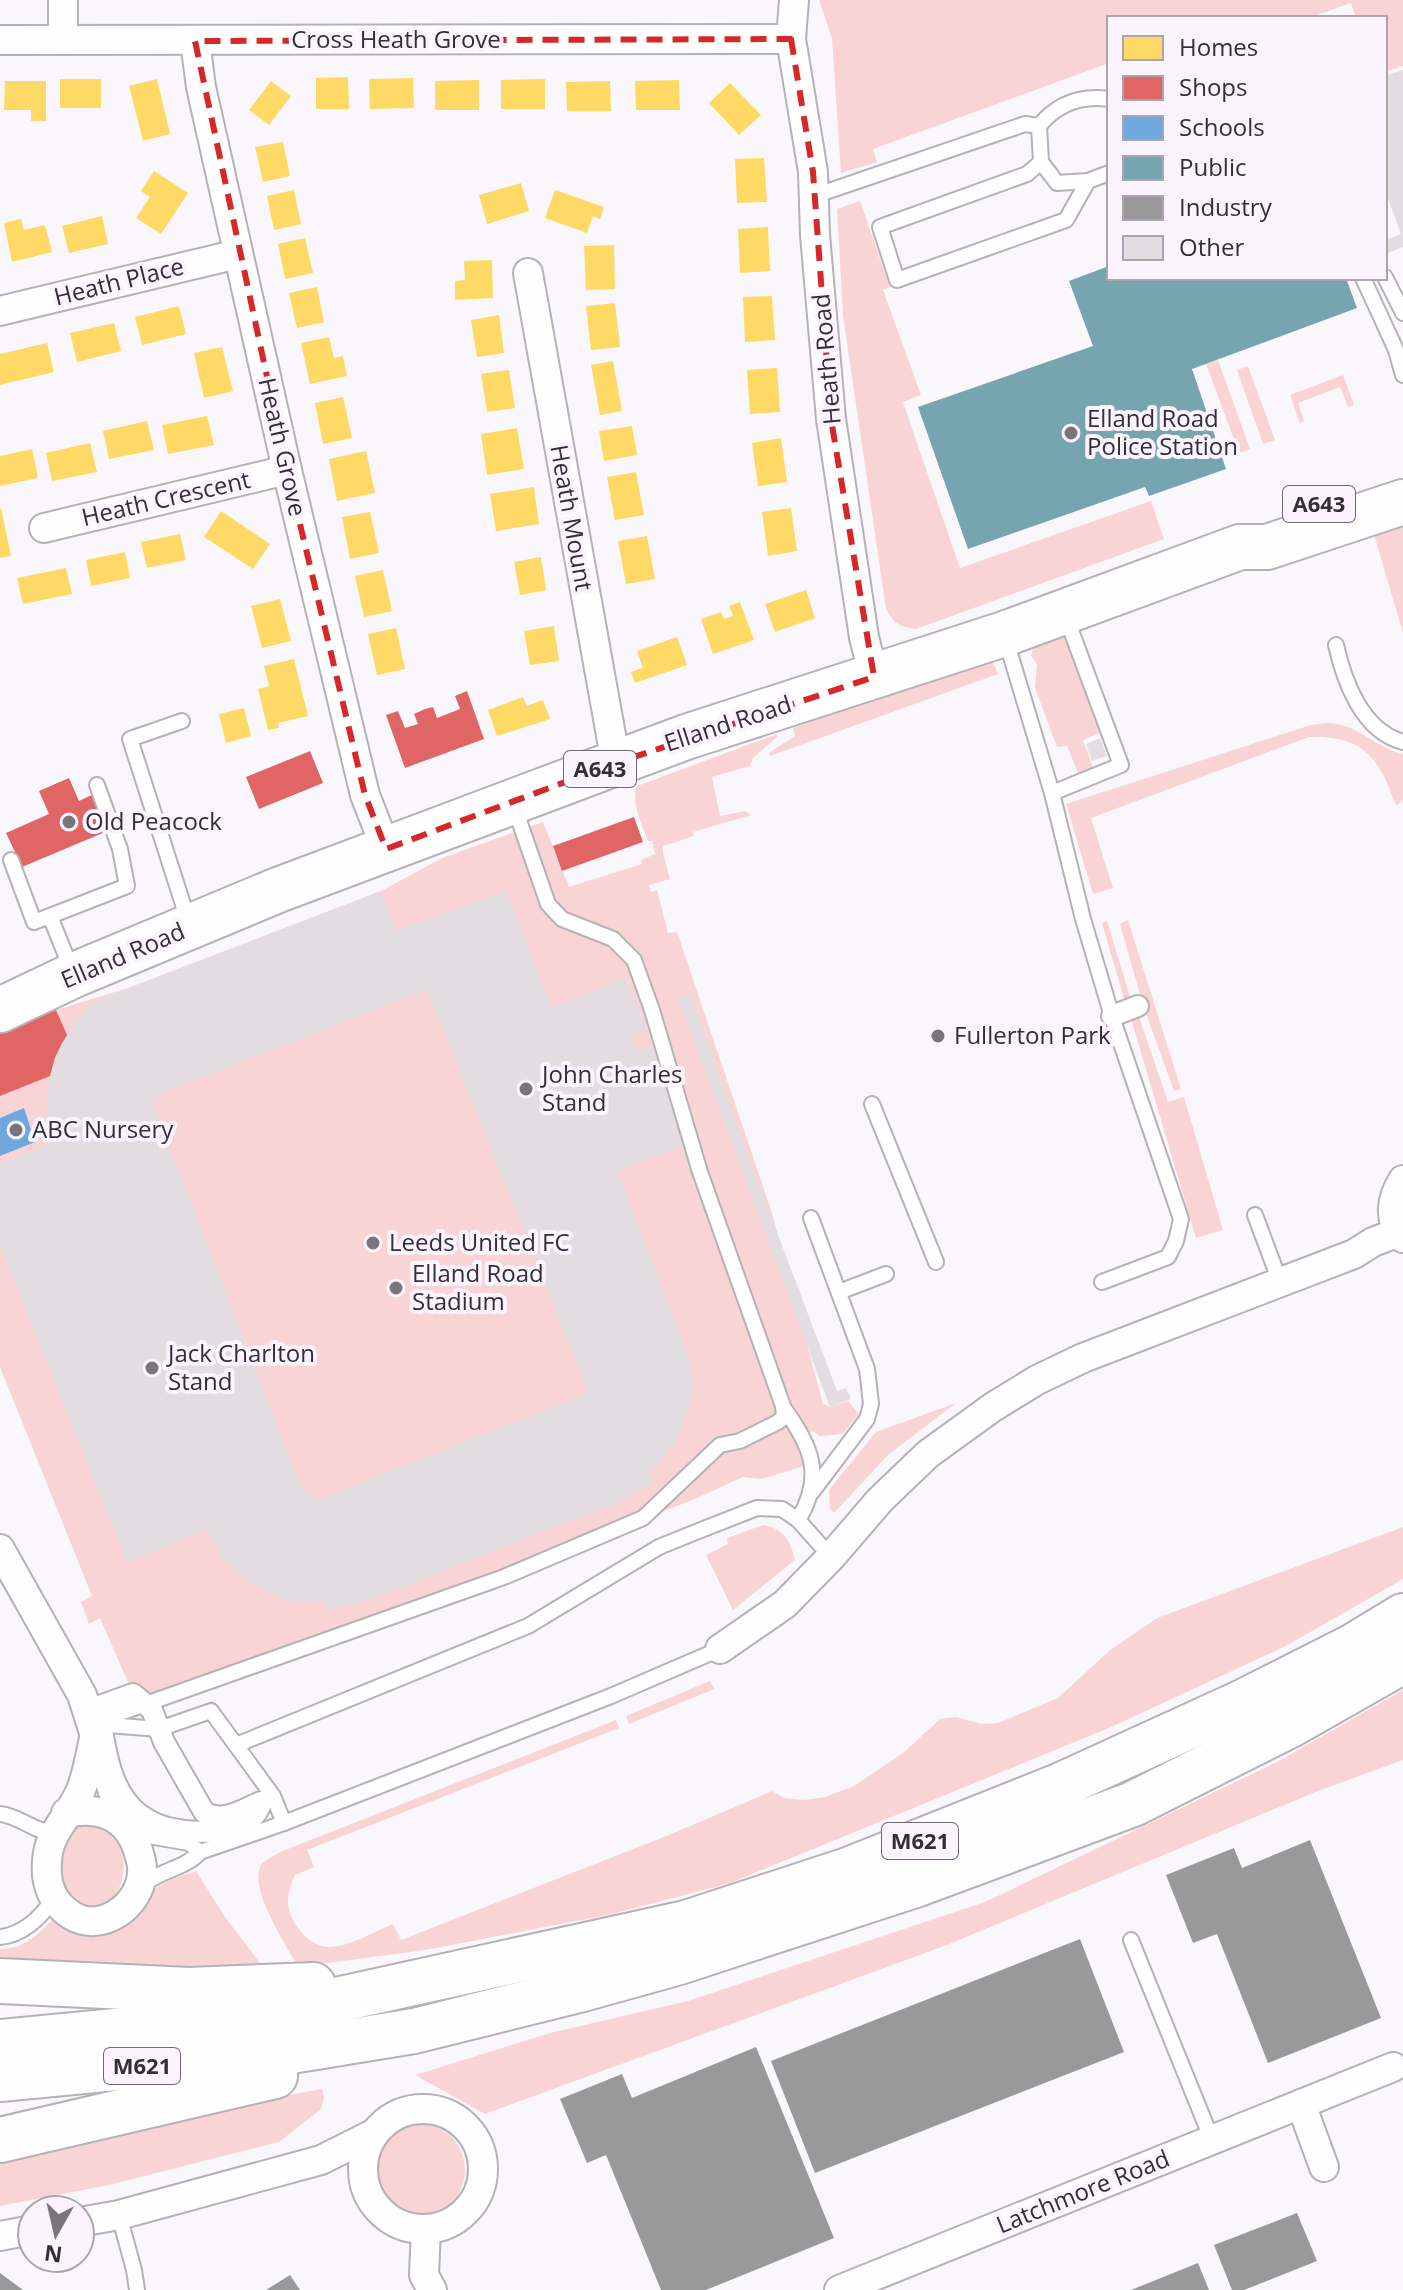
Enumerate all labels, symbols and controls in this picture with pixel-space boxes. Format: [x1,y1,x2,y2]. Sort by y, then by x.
legend [1107,16,1387,280]
street label: Cross Heath Grove [291,22,501,55]
text: Homes [1179,30,1258,63]
text: Shops [1179,70,1247,103]
text: Schools [1179,110,1265,143]
text: Public [1179,150,1246,183]
text: Industry [1179,190,1273,223]
text: Other [1179,230,1244,263]
street label: Heath Place [50,248,187,313]
street label: Heath Road [803,292,848,426]
street label: Heath Grove [252,374,315,519]
place label: Elland Road Police Station [1087,401,1238,462]
marker: Elland Road Police Station [1062,424,1080,442]
street label: Heath Mount [543,442,602,593]
street label: Heath Crescent [78,462,253,533]
road number: A643 [1283,486,1355,522]
street label: Elland Road [660,687,795,759]
road number: A643 [564,751,636,787]
place label: Old Peacock [85,804,222,837]
marker: Old Peacock [60,813,78,831]
street label: Elland Road [55,914,189,996]
place label: Fullerton Park [954,1018,1111,1051]
marker: Fullerton Park [929,1027,947,1045]
place label: John Charles Stand [540,1057,683,1118]
marker: John Charles Stand [517,1080,535,1098]
place label: ABC Nursery [32,1112,174,1145]
marker: ABC Nursery [7,1121,25,1139]
place label: Leeds United FC [389,1225,570,1258]
marker: Leeds United FC [364,1234,382,1252]
place label: Elland Road Stadium [412,1256,544,1317]
marker: Elland Road Stadium [387,1279,405,1297]
place label: Jack Charlton Stand [166,1336,315,1397]
marker: Jack Charlton Stand [143,1359,161,1377]
road number: M621 [882,1823,958,1859]
road number: M621 [104,2048,180,2084]
street label: Latchmore Road [991,2141,1174,2240]
north arrow [16,2194,96,2274]
text: N [42,2239,64,2271]

